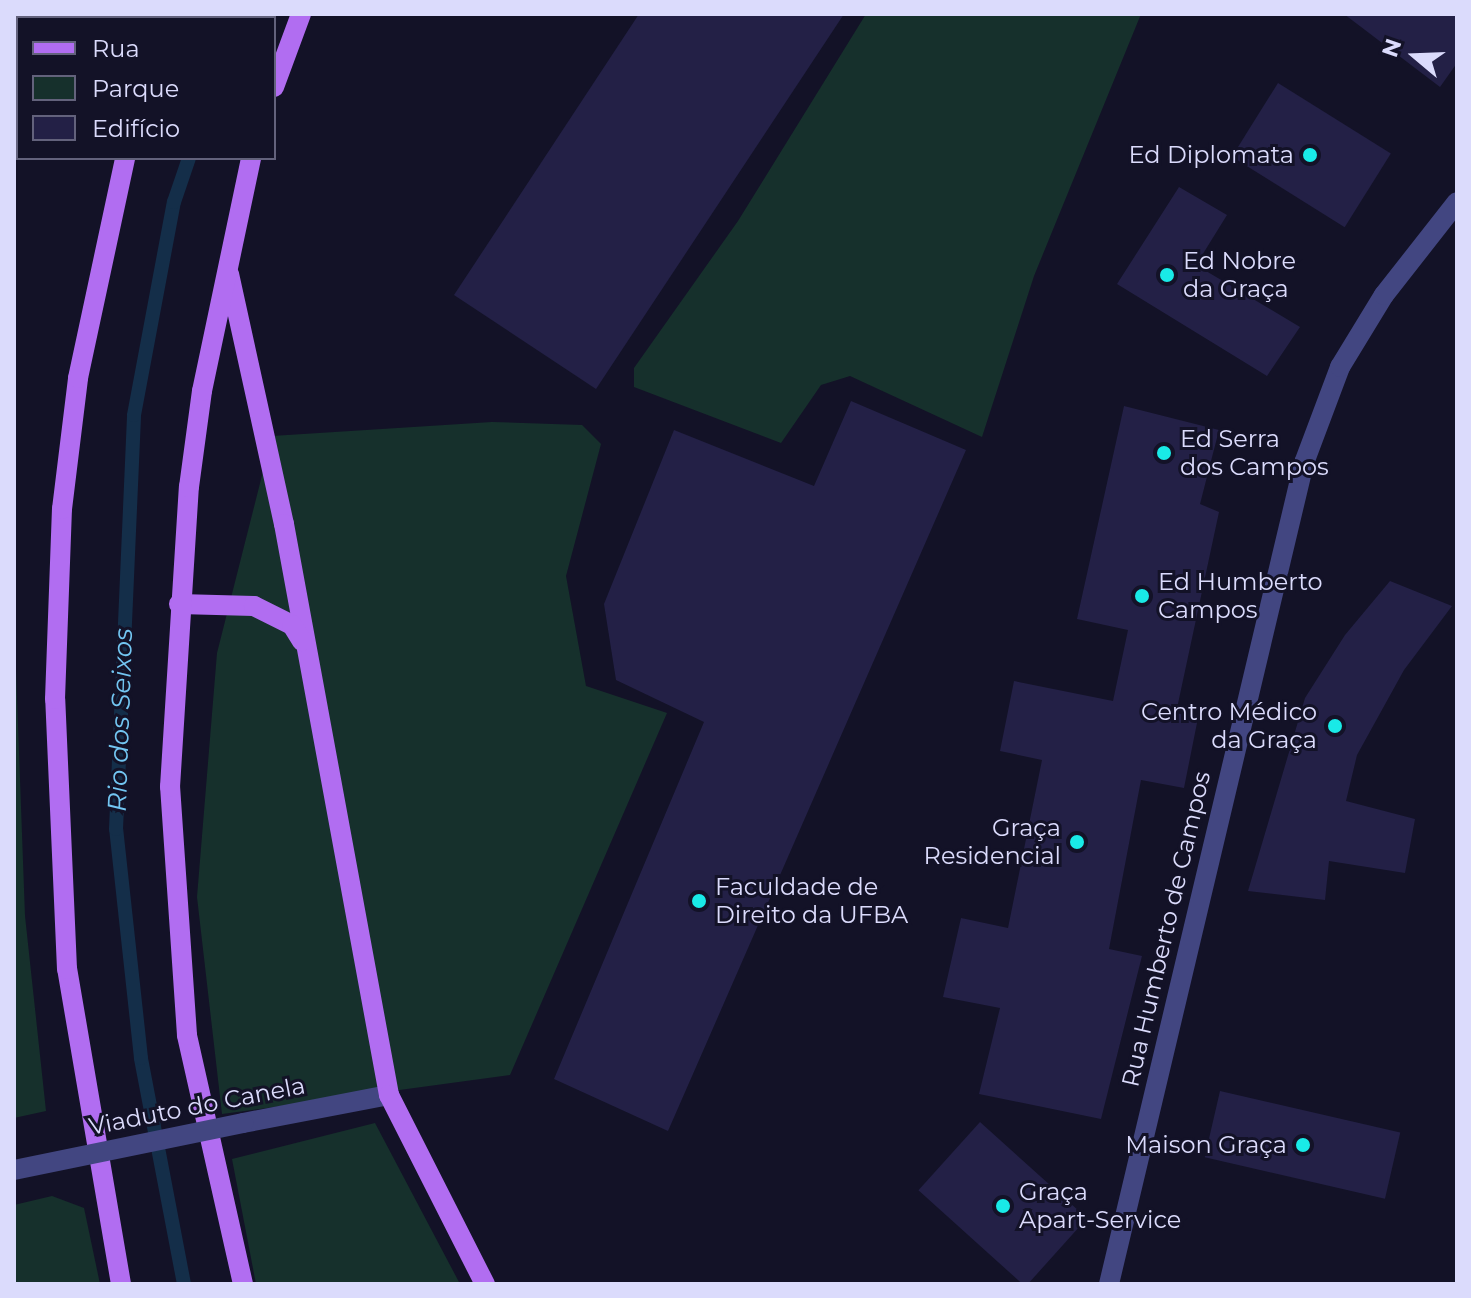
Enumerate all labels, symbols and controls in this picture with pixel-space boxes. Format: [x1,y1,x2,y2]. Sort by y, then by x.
legend [16,16,276,160]
north arrow [1375,16,1455,96]
text: Rua [92,34,140,63]
text: N [1376,35,1407,61]
text: Parque [92,74,179,103]
text: Edifício [92,114,180,143]
place label: Ed Diplomata [1128,141,1294,169]
marker: Ed Diplomata [1301,146,1319,164]
place label: Ed Nobre da Graça [1183,247,1296,303]
marker: Ed Nobre da Graça [1158,266,1176,284]
place label: Ed Serra dos Campos [1180,425,1329,481]
marker: Ed Serra dos Campos [1155,444,1173,462]
place label: Ed Humberto Campos [1158,568,1323,624]
marker: Ed Humberto Campos [1133,587,1151,605]
water label: Rio dos Seixos [102,628,140,812]
place label: Centro Médico da Graça [1141,698,1317,754]
marker: Centro Médico da Graça [1324,715,1346,737]
street label: Rua Humberto de Campos [1116,768,1216,1090]
place label: Graça Residencial [924,814,1061,870]
marker: Graça Residencial [1068,833,1086,851]
place label: Faculdade de Direito da UFBA [715,873,908,929]
marker: Faculdade de Direito da UFBA [690,892,708,910]
street label: Viaduto do Canela [86,1071,308,1141]
place label: Maison Graça [1125,1131,1287,1159]
marker: Maison Graça [1294,1136,1312,1154]
place label: Graça Apart-Service [1019,1178,1181,1234]
marker: Graça Apart-Service [994,1197,1012,1215]

